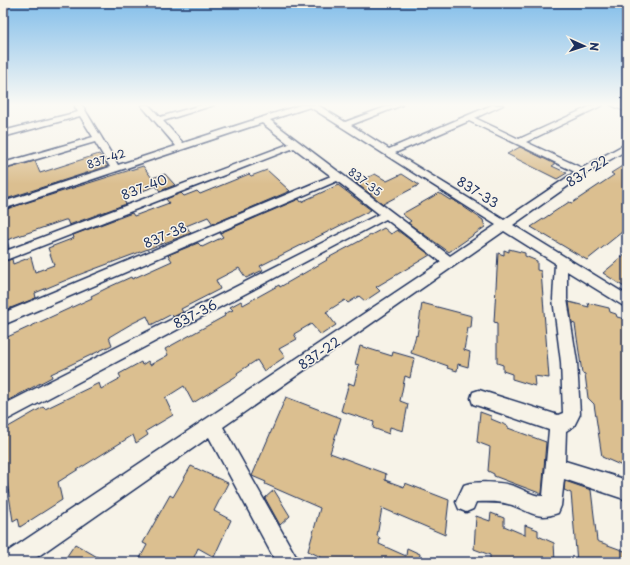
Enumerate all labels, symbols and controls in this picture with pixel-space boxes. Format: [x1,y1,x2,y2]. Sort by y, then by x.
north arrow [564,26,604,66]
text: N [586,42,603,52]
street label: 837-42 [84,144,128,173]
street label: 837-22 [562,150,612,191]
street label: 837-35 [345,163,386,200]
street label: 837-40 [118,169,169,204]
street label: 837-33 [454,171,503,212]
street label: 837-38 [140,217,190,252]
street label: 837-36 [170,294,220,333]
street label: 837-22 [294,332,343,373]

